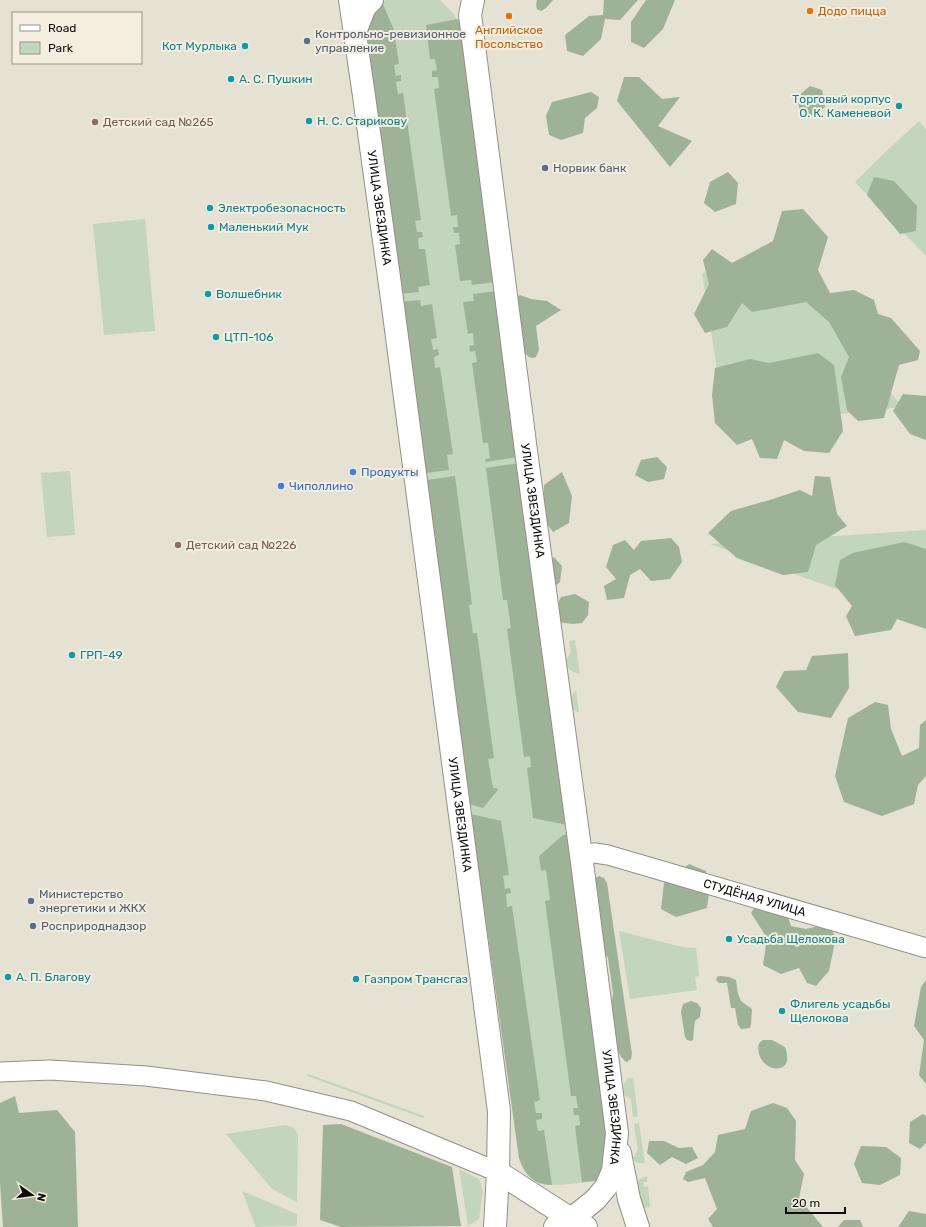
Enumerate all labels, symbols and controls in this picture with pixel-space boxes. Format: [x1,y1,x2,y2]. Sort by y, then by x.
place label: Додо пицца [818,4,886,18]
marker: Додо пицца [805,6,815,16]
marker: Английское Посольство [504,11,514,21]
legend [12,12,142,64]
text: Road [48,21,76,35]
place label: Английское Посольство [475,23,543,51]
place label: Контрольно-ревизионное управление [315,27,466,55]
marker: Контрольно-ревизионное управление [302,36,312,46]
place label: Кот Мурлыка [162,39,237,53]
text: Park [48,41,74,55]
marker: Кот Мурлыка [240,41,250,51]
place label: А. С. Пушкин [239,72,313,86]
marker: А. С. Пушкин [226,74,236,84]
place label: Торговый корпус О. К. Каменевой [792,92,891,120]
marker: Торговый корпус О. К. Каменевой [894,101,904,111]
place label: Н. С. Старикову [317,114,407,128]
place label: Детский сад №265 [103,115,214,129]
marker: Н. С. Старикову [304,116,314,126]
marker: Детский сад №265 [90,117,100,127]
street label: УЛИЦА ЗВЕЗДИНКА [365,150,394,266]
place label: Норвик банк [553,161,627,175]
marker: Норвик банк [540,163,550,173]
place label: Электробезопасность [218,201,346,215]
marker: Электробезопасность [205,203,215,213]
place label: Маленький Мук [219,220,309,234]
marker: Маленький Мук [206,222,216,232]
place label: Волшебник [216,287,283,301]
marker: Волшебник [203,289,213,299]
place label: ЦТП-106 [224,330,274,344]
marker: ЦТП-106 [211,332,221,342]
street label: УЛИЦА ЗВЕЗДИНКА [518,442,548,559]
place label: Продукты [361,465,418,479]
marker: Продукты [348,467,358,477]
place label: Чиполлино [289,479,354,493]
marker: Чиполлино [276,481,286,491]
place label: Детский сад №226 [186,538,297,552]
marker: Детский сад №226 [173,540,183,550]
place label: ГРП-49 [80,648,123,662]
marker: ГРП-49 [67,650,77,660]
street label: УЛИЦА ЗВЕЗДИНКА [445,756,474,873]
street label: СТУДЁНАЯ УЛИЦА [702,876,808,919]
place label: Министерство энергетики и ЖКХ [39,887,147,915]
marker: Министерство энергетики и ЖКХ [26,896,36,906]
place label: Росприроднадзор [41,919,146,933]
marker: Росприроднадзор [28,921,38,931]
place label: Усадьба Щелокова [737,932,845,946]
marker: Усадьба Щелокова [724,934,734,944]
place label: А. П. Благову [16,970,91,984]
marker: А. П. Благову [3,972,13,982]
place label: Газпром Трансгаз [364,972,468,986]
marker: Газпром Трансгаз [351,974,361,984]
place label: Флигель усадьбы Щелокова [790,997,890,1025]
marker: Флигель усадьбы Щелокова [777,1006,787,1016]
street label: УЛИЦА ЗВЕЗДИНКА [599,1049,624,1166]
north arrow [12,1175,52,1215]
scale bar [786,1189,845,1215]
text: N [34,1192,48,1203]
text: 20 m [792,1196,820,1210]

